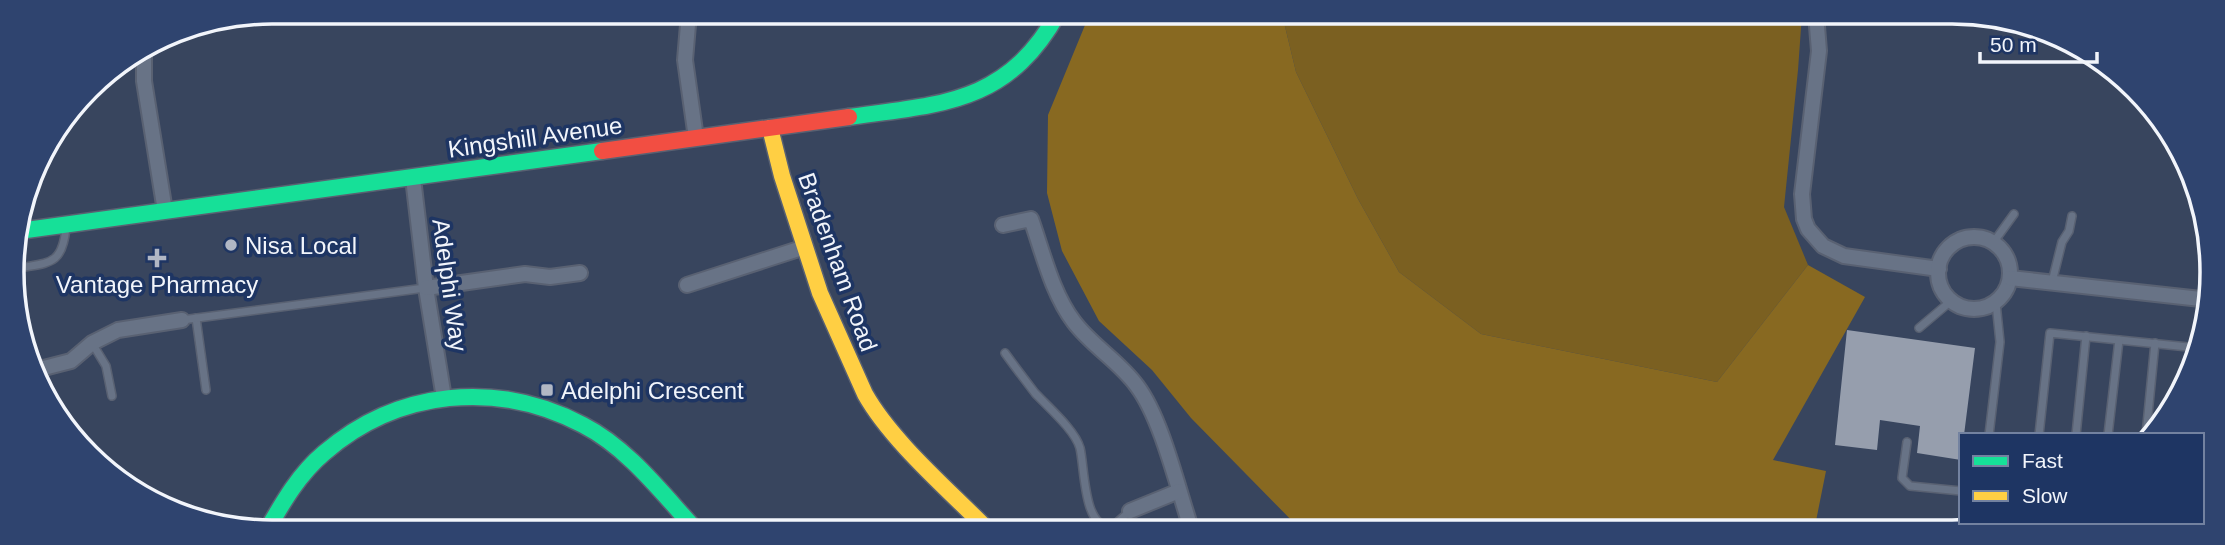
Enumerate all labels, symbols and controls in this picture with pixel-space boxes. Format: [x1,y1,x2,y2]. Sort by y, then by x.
scale bar [1980,21,2097,65]
text: 50 m [1990,33,2037,56]
street label: Kingshill Avenue [446,111,624,163]
street label: Bradenham Road [793,169,883,355]
street label: Adelphi Way [427,217,473,353]
place label: Nisa Local [245,232,357,259]
marker: Nisa Local [223,237,239,253]
marker: Vantage Pharmacy [149,250,165,266]
place label: Vantage Pharmacy [56,271,258,298]
place label: Adelphi Crescent [561,377,744,404]
marker: Adelphi Crescent [539,382,555,398]
legend [1959,433,2204,524]
text: Fast [2022,449,2063,472]
text: Slow [2022,484,2068,507]

